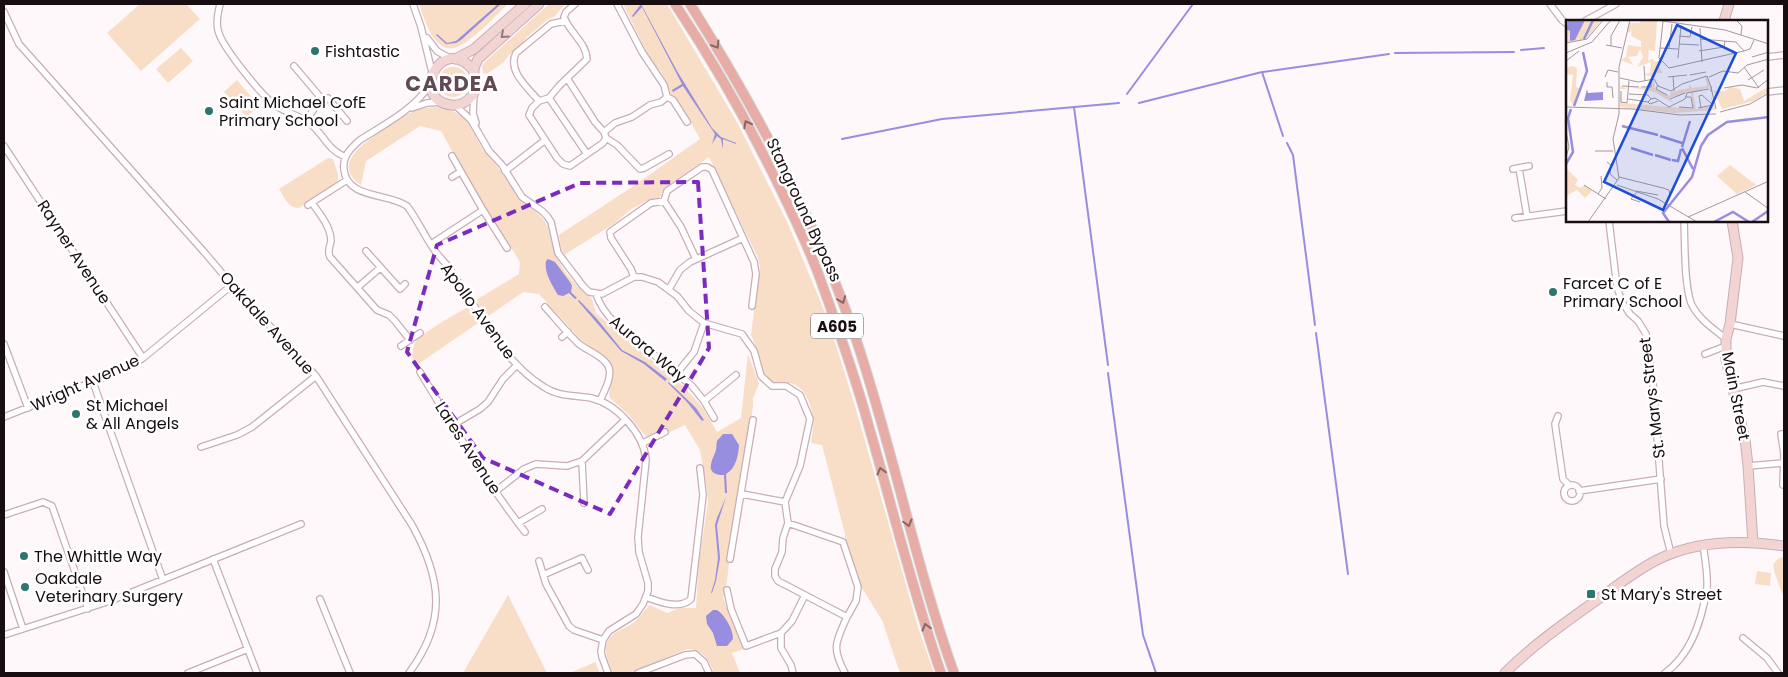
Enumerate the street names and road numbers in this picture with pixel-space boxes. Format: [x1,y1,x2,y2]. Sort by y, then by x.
street label: Stanground Bypass [761,134,847,286]
street label: Rayner Avenue [32,195,116,309]
street label: Apollo Avenue [435,258,521,364]
street label: Oakdale Avenue [214,266,320,380]
street label: Aurora Way [605,310,691,388]
road number: A605 [811,314,863,338]
street label: St. Marys Street [1633,336,1671,460]
street label: Wright Avenue [27,349,143,417]
street label: Main Street [1716,350,1756,442]
street label: Lares Avenue [429,397,507,499]

